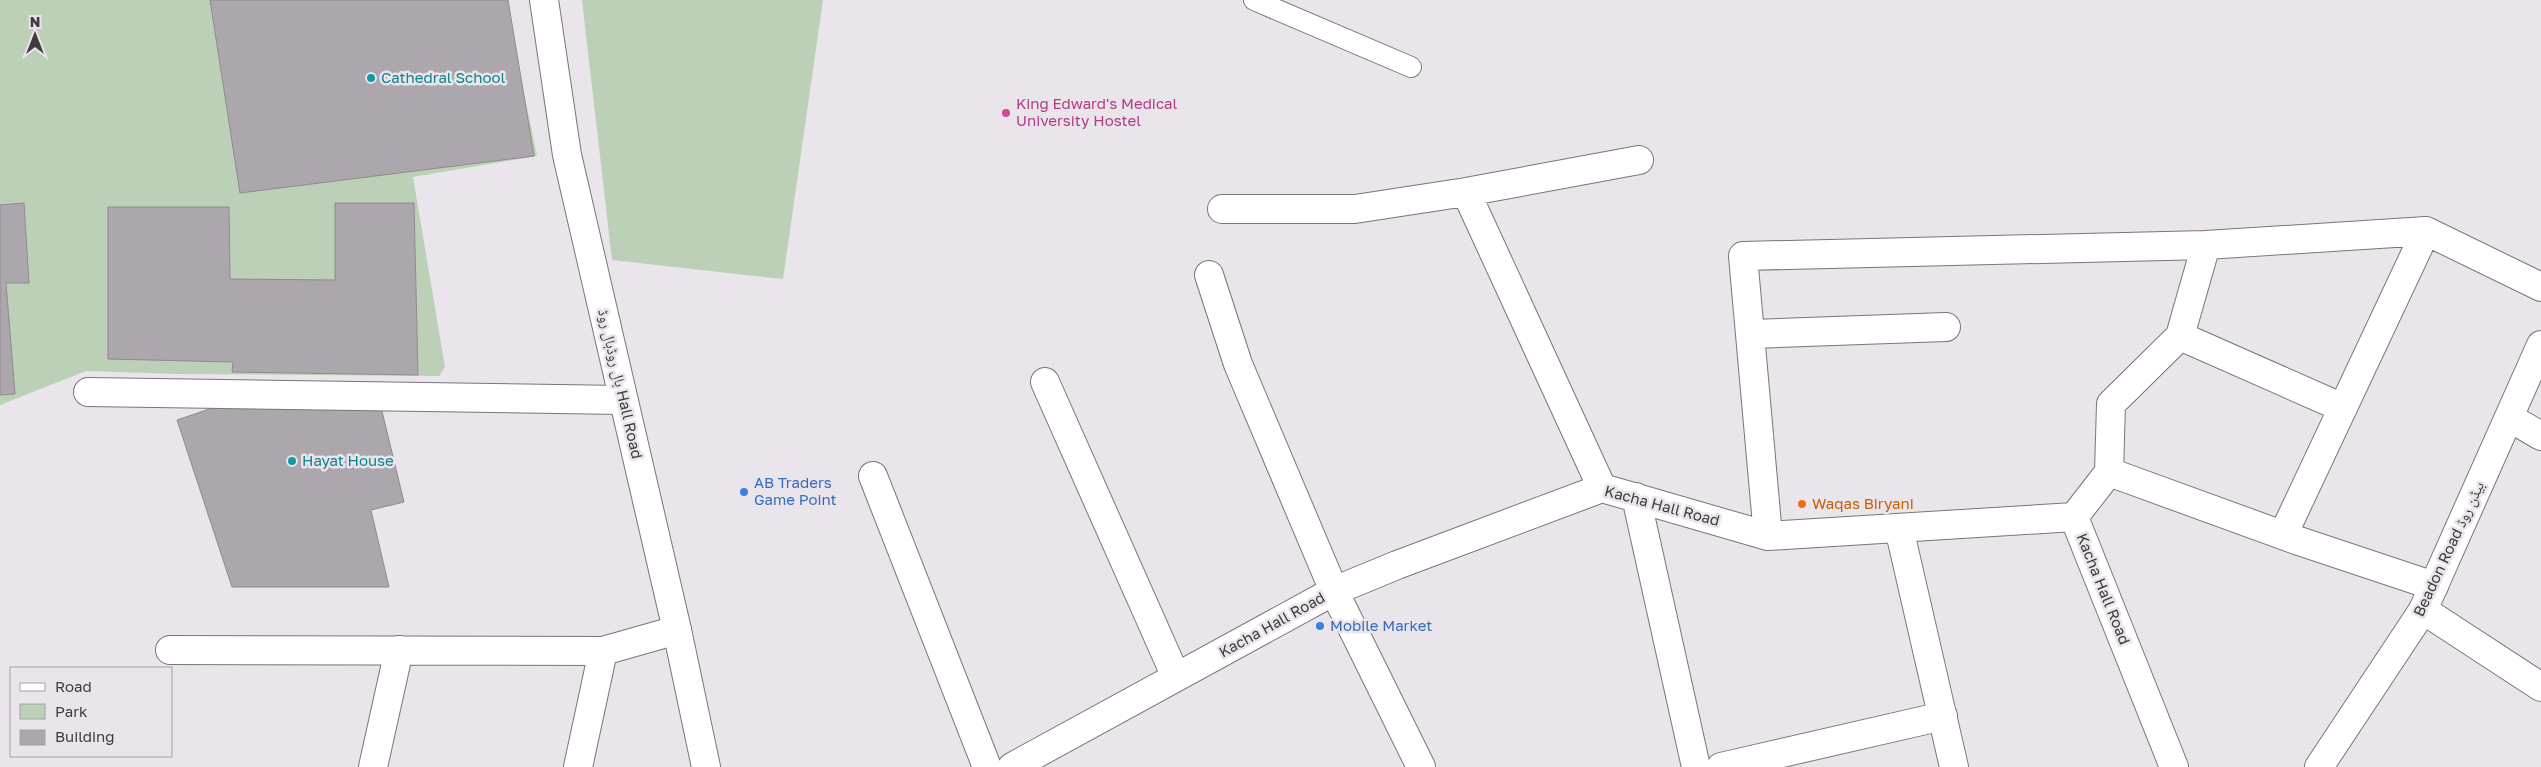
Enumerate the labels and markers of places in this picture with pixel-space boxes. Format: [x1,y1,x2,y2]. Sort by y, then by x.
place label: Cathedral School [381,68,505,86]
marker: Cathedral School [365,72,377,84]
place label: King Edward's Medical University Hostel [1016,94,1178,129]
marker: King Edward's Medical University Hostel [1000,107,1012,119]
place label: Hayat House [302,451,394,469]
marker: Hayat House [286,455,298,467]
place label: AB Traders Game Point [754,473,837,508]
marker: AB Traders Game Point [738,486,750,498]
place label: Waqas Biryani [1812,494,1914,512]
marker: Waqas Biryani [1796,498,1808,510]
place label: Mobile Market [1330,616,1432,634]
marker: Mobile Market [1314,620,1326,632]

